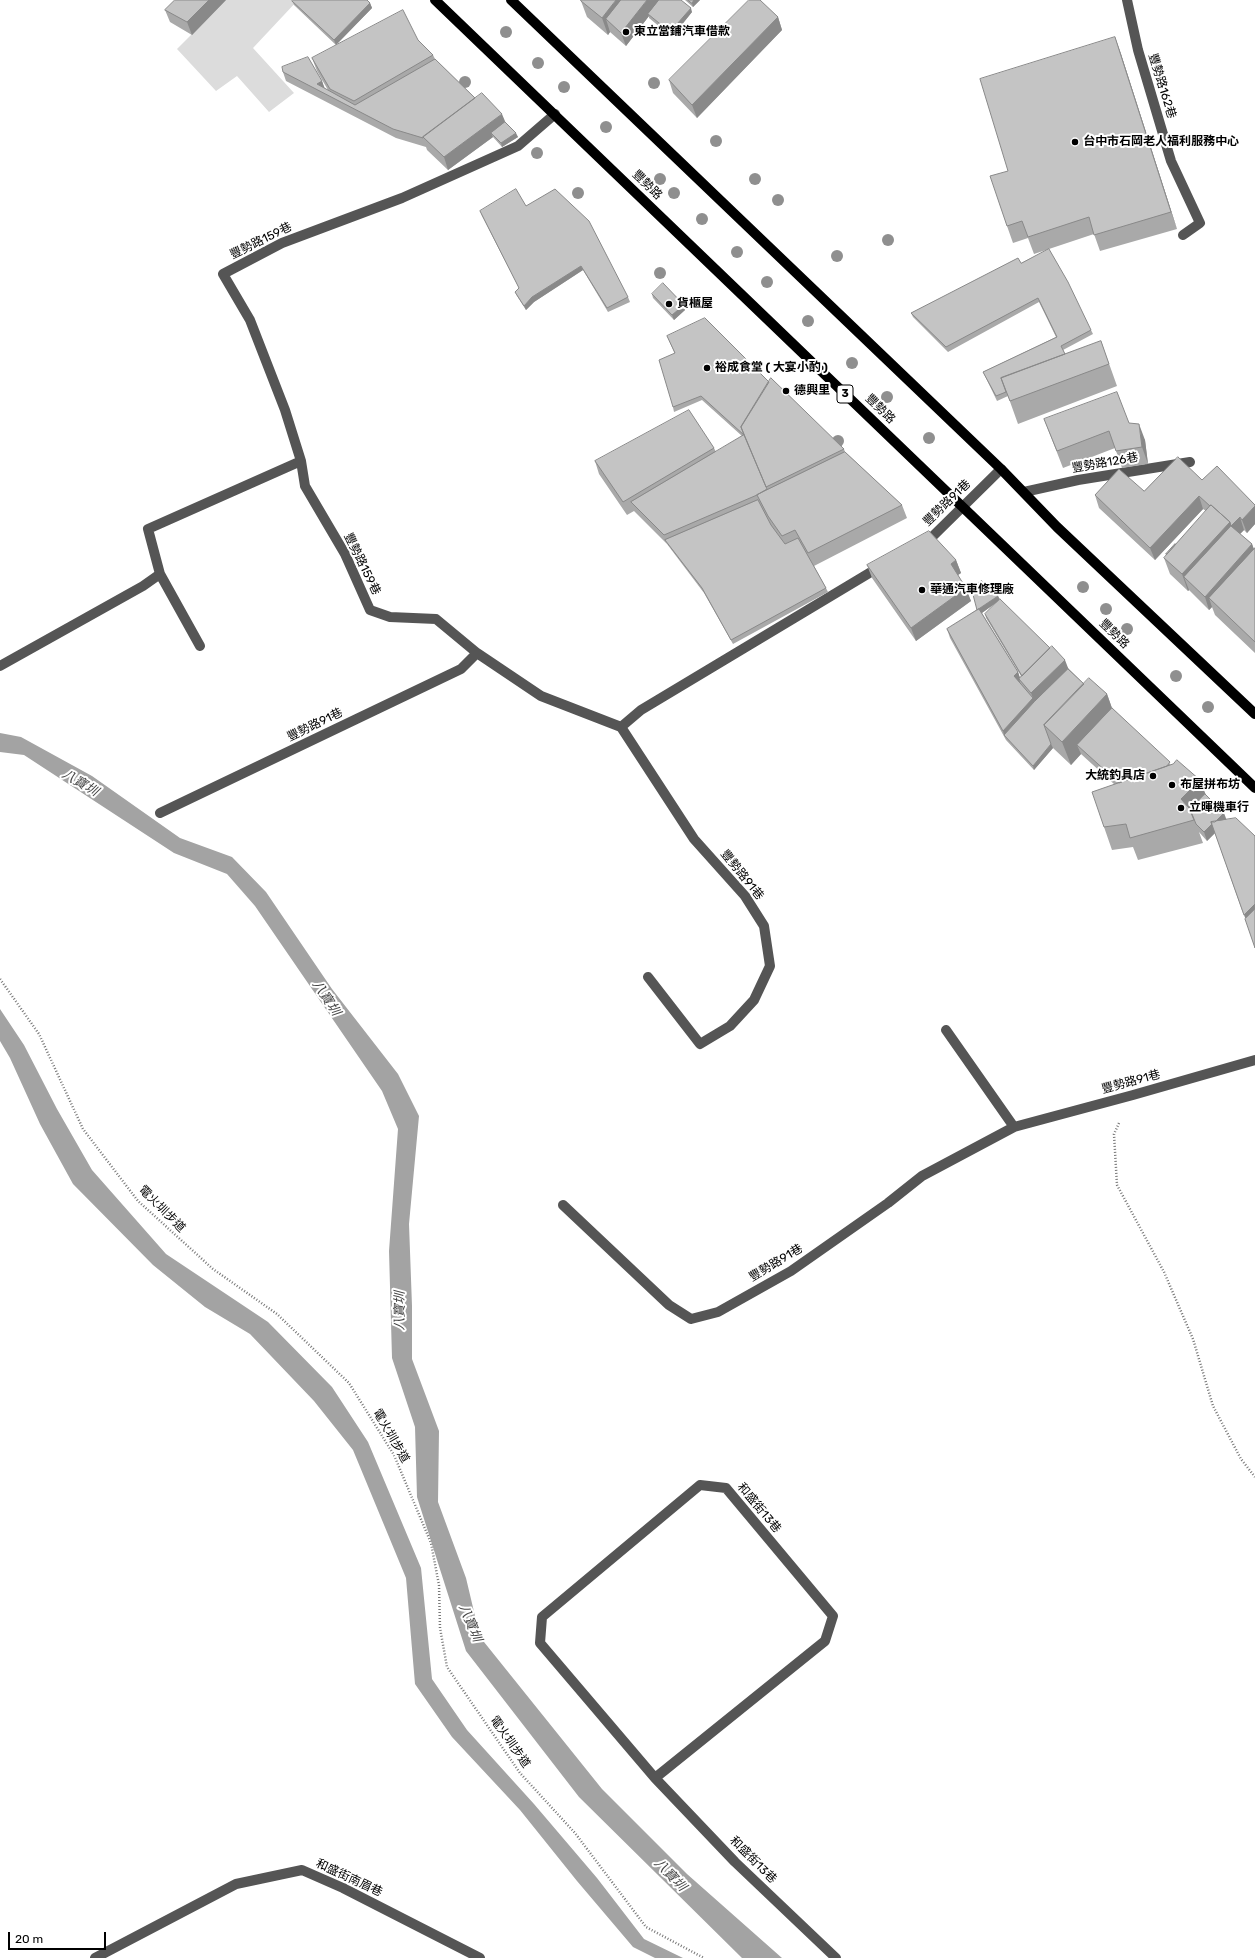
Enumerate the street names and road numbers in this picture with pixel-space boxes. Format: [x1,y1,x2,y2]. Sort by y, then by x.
street label: 豐勢路162巷 [1145,52,1179,120]
street label: 豐勢路 [629,167,665,203]
street label: 豐勢路159巷 [228,220,294,262]
road number: 3 [837,385,853,403]
street label: 豐勢路 [862,391,898,427]
street label: 豐勢路126巷 [1071,450,1139,476]
street label: 豐勢路91巷 [920,477,974,529]
street label: 豐勢路159巷 [341,531,383,597]
street label: 豐勢路 [1096,616,1132,652]
street label: 豐勢路91巷 [285,705,345,745]
street label: 豐勢路91巷 [717,847,767,903]
street label: 豐勢路91巷 [1100,1067,1162,1097]
street label: 電火圳步道 [136,1183,188,1235]
street label: 豐勢路91巷 [746,1241,806,1285]
street label: 電火圳步道 [370,1406,412,1466]
street label: 和盛街13巷 [734,1480,784,1536]
street label: 電火圳步道 [487,1713,533,1771]
street label: 和盛街13巷 [727,1834,779,1886]
street label: 和盛街南眉巷 [313,1856,385,1900]

